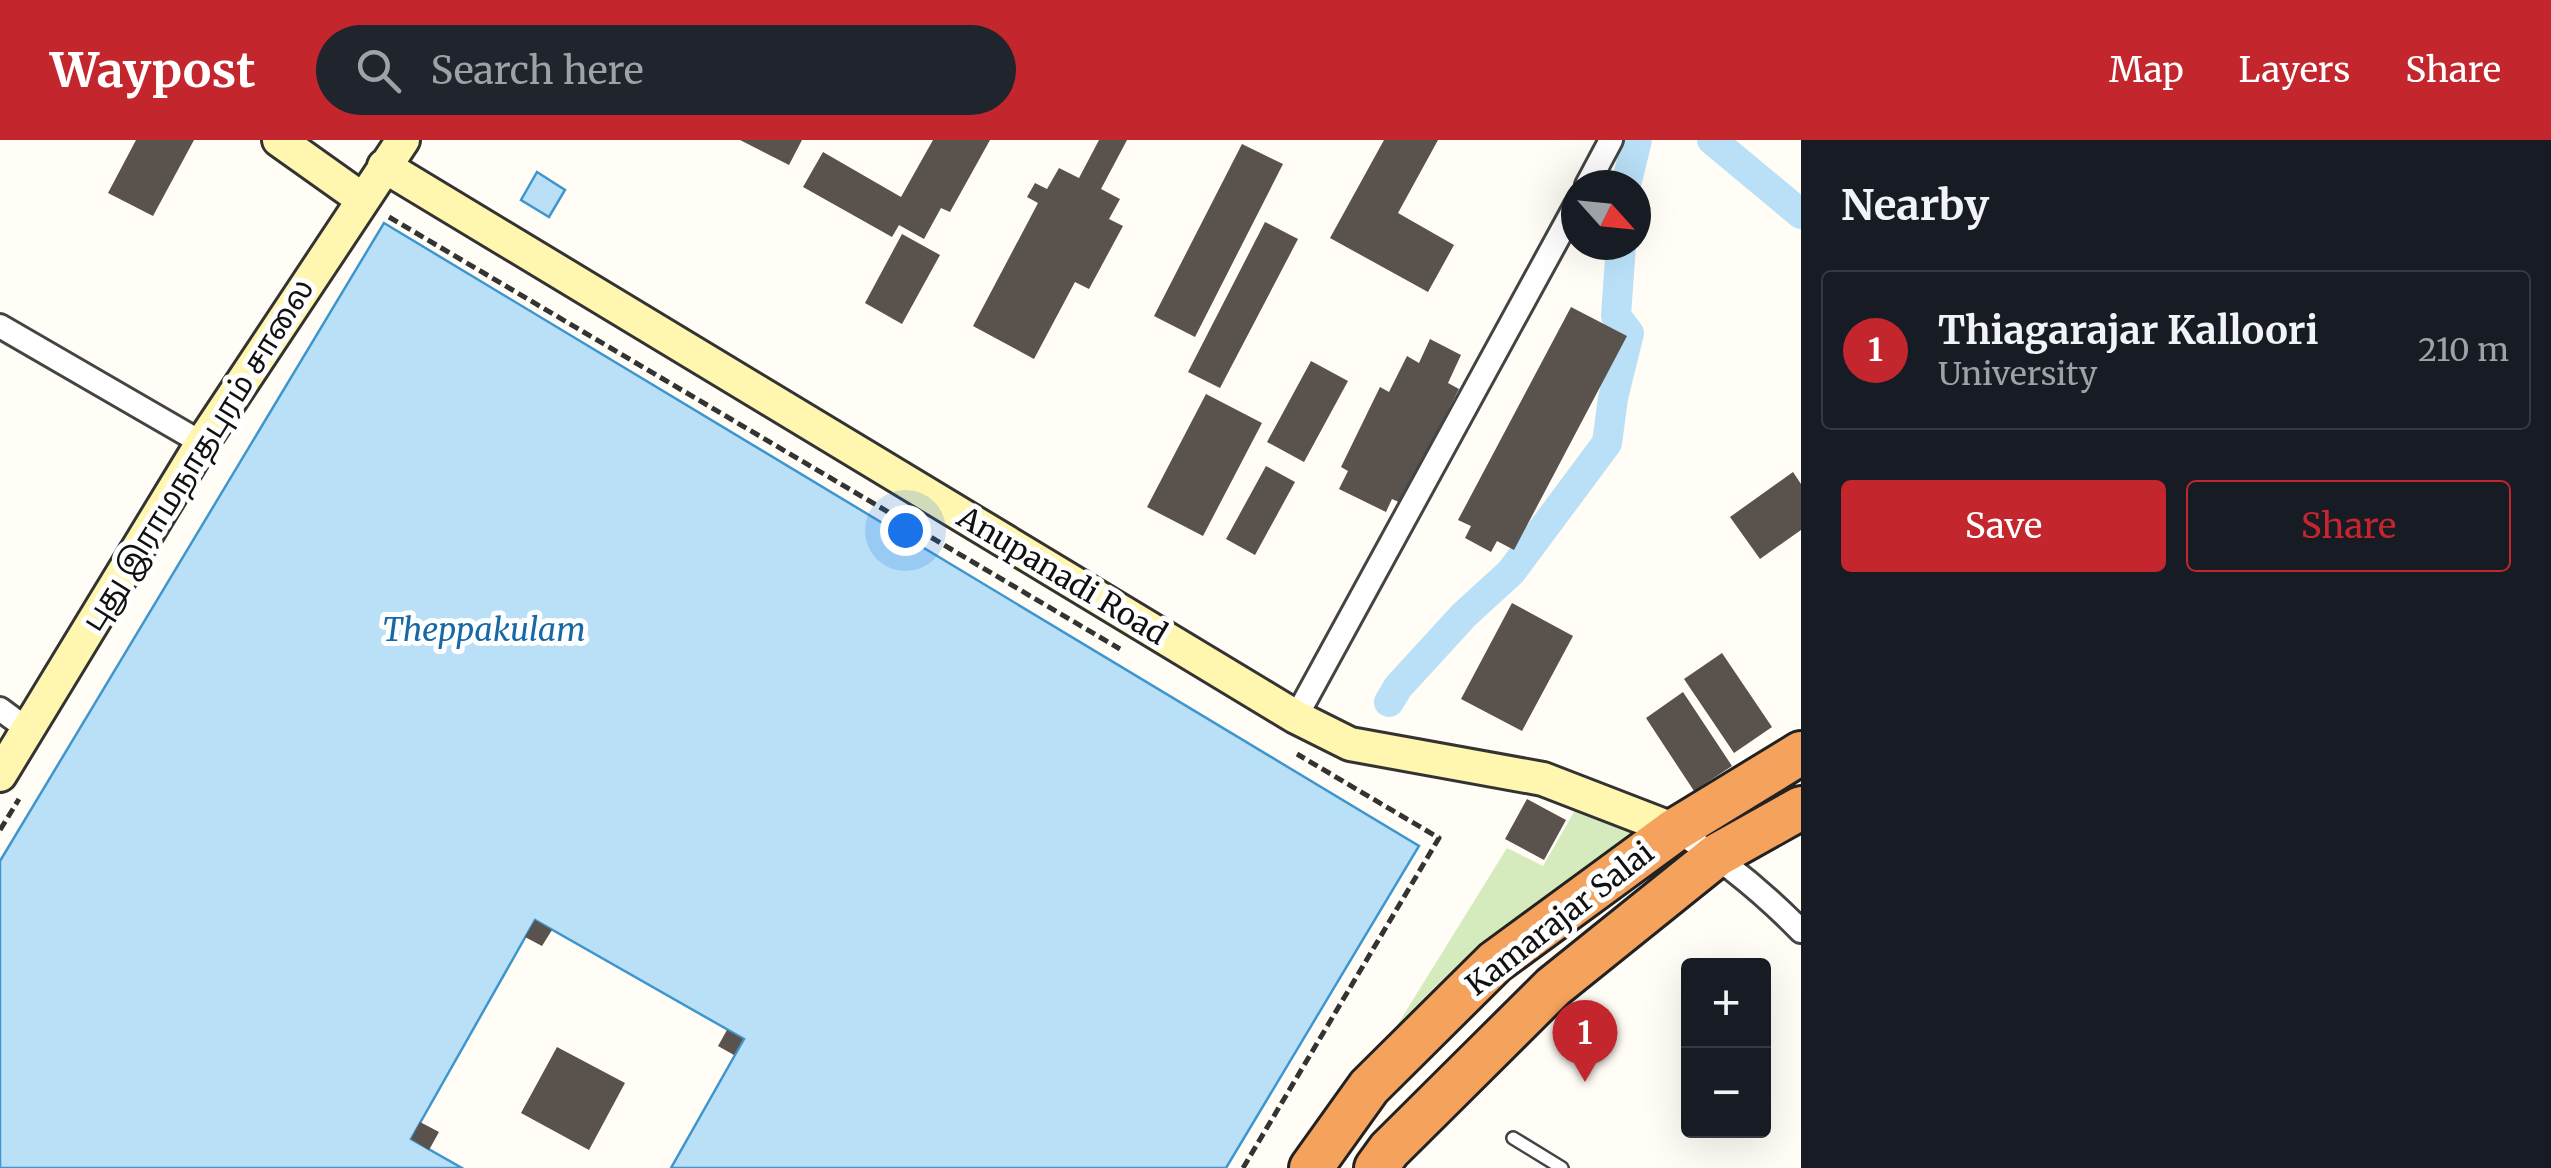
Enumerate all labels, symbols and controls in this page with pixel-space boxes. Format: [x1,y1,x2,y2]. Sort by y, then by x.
search box [316,25,1016,115]
text: Waypost [50,40,256,100]
icon: search [351,43,406,98]
text: Search here [431,47,644,94]
text: Map [2109,48,2184,92]
text: Layers [2239,48,2350,92]
text: Share [2405,48,2501,92]
north arrow [1561,170,1651,260]
text: Nearby [1841,179,1989,231]
street label: புது இராமநாதபுரம் சாலை [73,271,323,639]
text: Thiagarajar Kalloori [1938,307,2318,354]
text: 1 [1868,330,1883,370]
text: 210 m [2418,330,2509,370]
text: University [1938,354,2097,394]
button: Save [1841,480,2166,572]
button: Share [2186,480,2511,572]
street label: Anupanadi Road [950,497,1174,653]
your location [880,505,931,556]
water label: Theppakulam [382,610,586,650]
street label: Kamarajar Salai [1458,833,1661,1003]
map controls [1681,958,1771,1138]
button: + [1681,958,1771,1048]
pin: 1 [1552,1000,1618,1082]
button: − [1681,1048,1771,1138]

